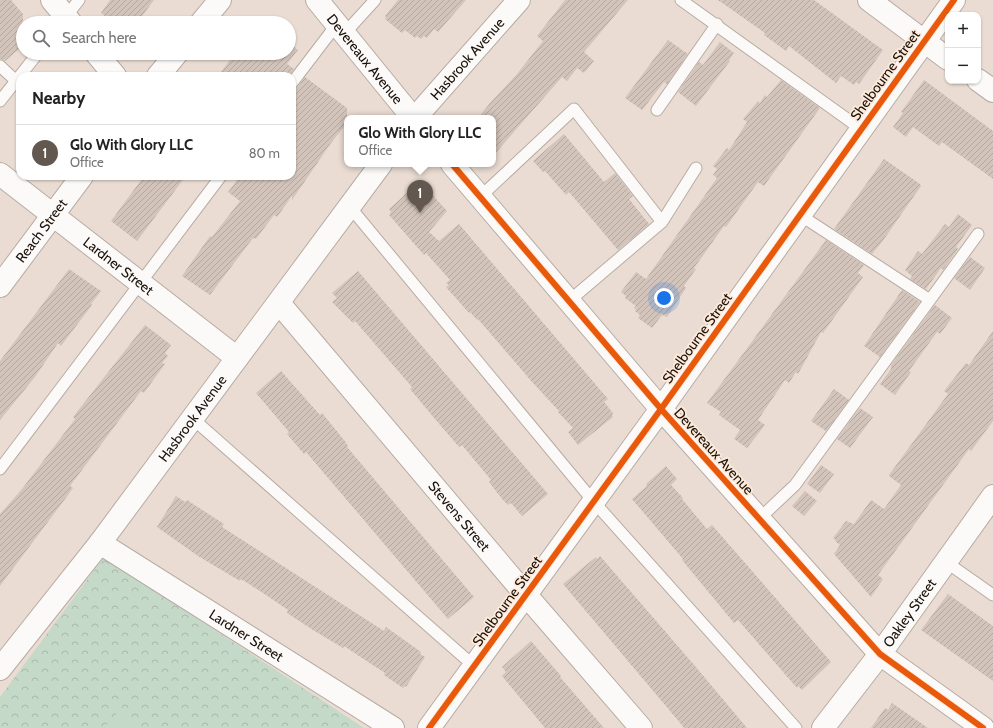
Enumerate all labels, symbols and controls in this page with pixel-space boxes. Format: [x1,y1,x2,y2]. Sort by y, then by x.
street label: Devereaux Avenue [323,10,407,108]
map controls [945,12,981,84]
button: + [945,12,981,48]
street label: Hasbrook Avenue [426,14,508,104]
search box [16,16,296,60]
street label: Shelbourne Street [846,26,924,124]
icon: search [30,27,52,49]
text: Search here [62,29,137,47]
button: − [945,48,981,84]
text: Nearby [32,88,85,108]
popup [344,115,496,167]
text: Glo With Glory LLC [358,124,482,142]
text: Glo With Glory LLC [70,136,193,154]
text: Office [358,142,392,158]
text: 1 [43,145,47,161]
text: 80 m [249,145,280,161]
text: Office [70,154,104,170]
pin: 1 [407,180,433,213]
street label: Reach Street [12,195,71,266]
street label: Lardner Street [80,233,158,299]
your location [654,288,674,308]
street label: Shelbourne Street [658,289,736,387]
street label: Hasbrook Avenue [154,371,230,465]
street label: Devereaux Avenue [670,404,758,498]
street label: Stevens Street [424,477,494,555]
street label: Shelbourne Street [468,552,546,650]
street label: Oakley Street [879,575,940,651]
street label: Lardner Street [206,605,287,666]

